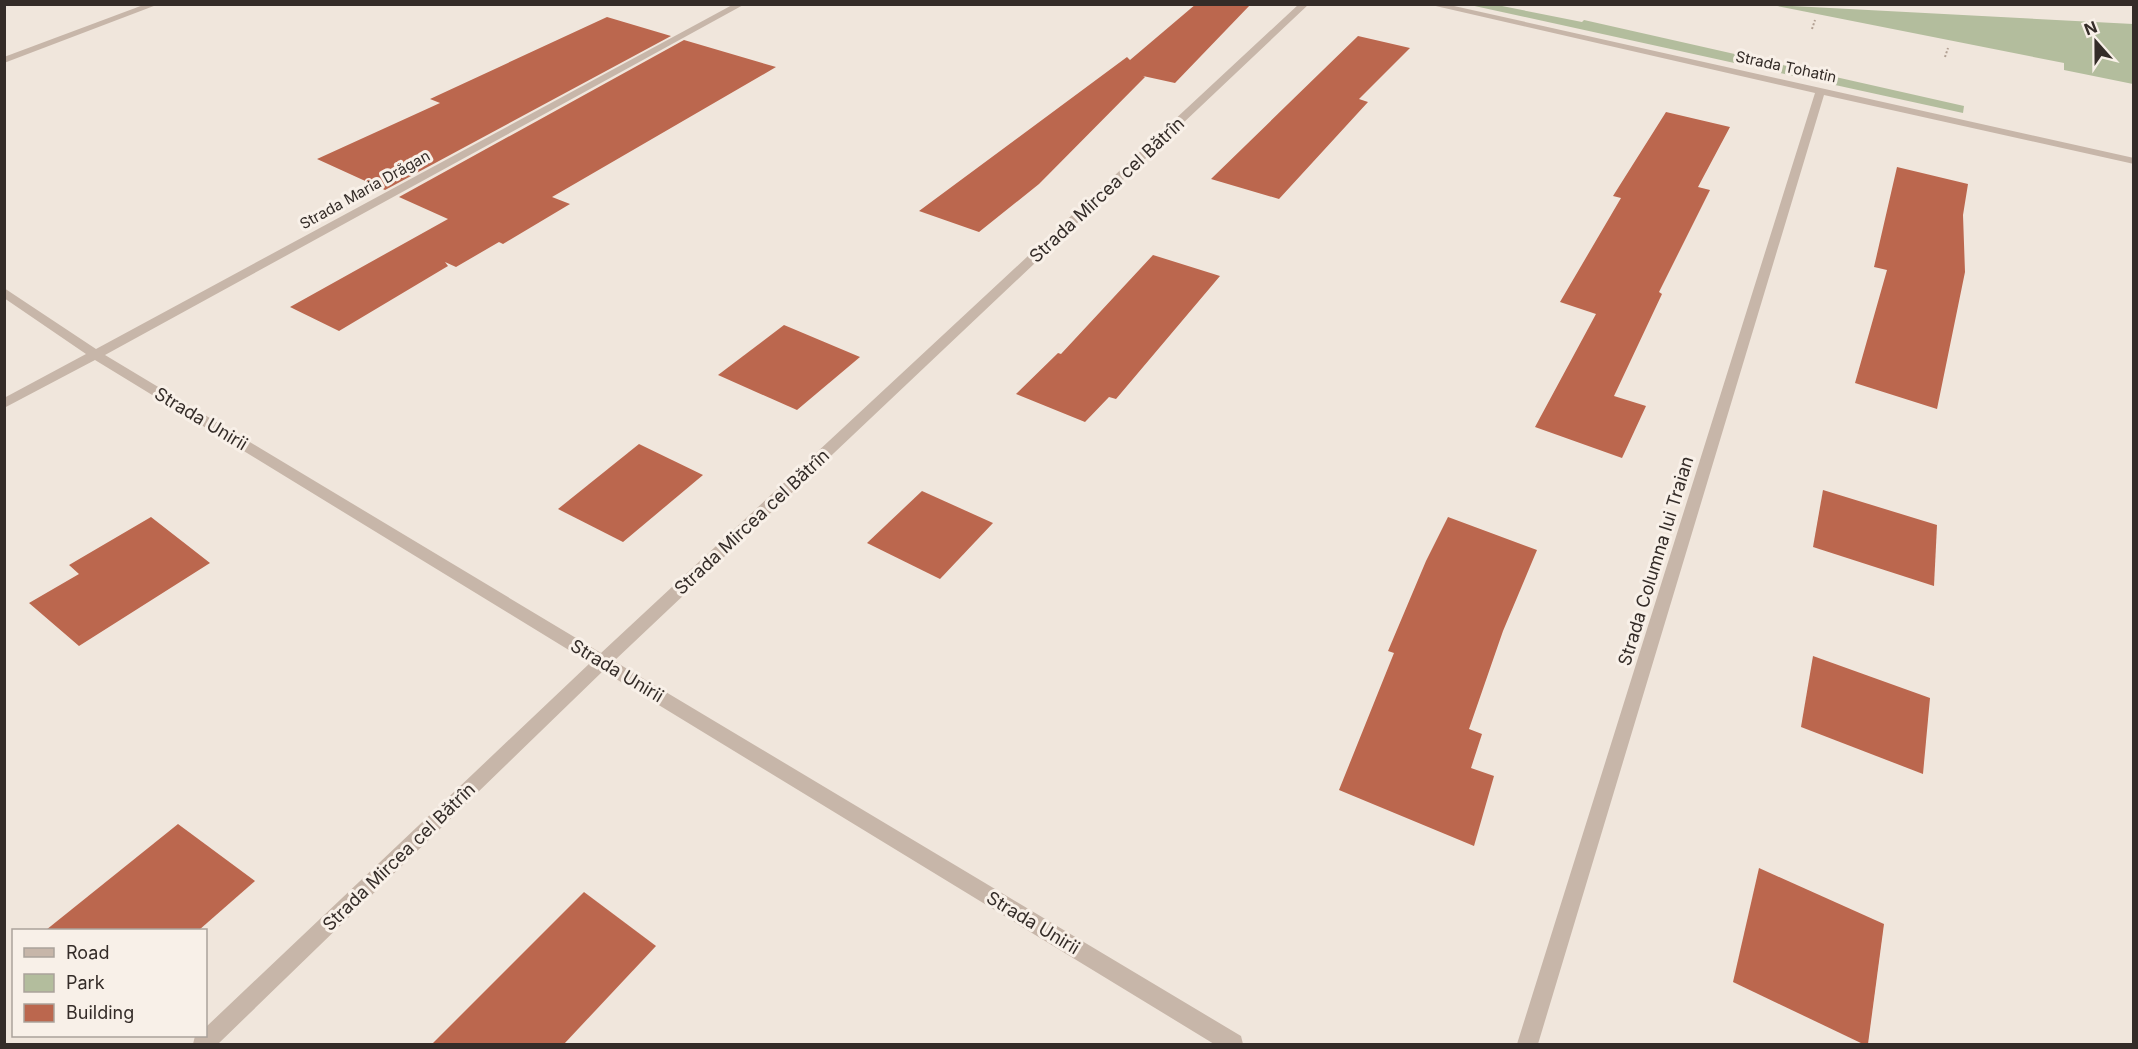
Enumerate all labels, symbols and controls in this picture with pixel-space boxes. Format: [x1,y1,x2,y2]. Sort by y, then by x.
north arrow [2066,12,2126,72]
text: N [2081,16,2100,40]
street label: Strada Tohatin [1734,47,1838,86]
street label: Strada Mircea cel Bătrîn [1025,112,1188,267]
street label: Strada Maria Drăgan [296,146,433,233]
street label: Strada Unirii [151,383,252,455]
street label: Strada Mircea cel Bătrîn [670,444,833,599]
street label: Strada Columna lui Traian [1614,454,1697,668]
street label: Strada Unirii [567,635,668,707]
street label: Strada Mircea cel Bătrîn [318,778,479,935]
street label: Strada Unirii [983,887,1084,959]
legend [12,929,207,1037]
text: Road [66,942,109,963]
text: Park [66,972,105,993]
text: Building [66,1002,134,1023]

